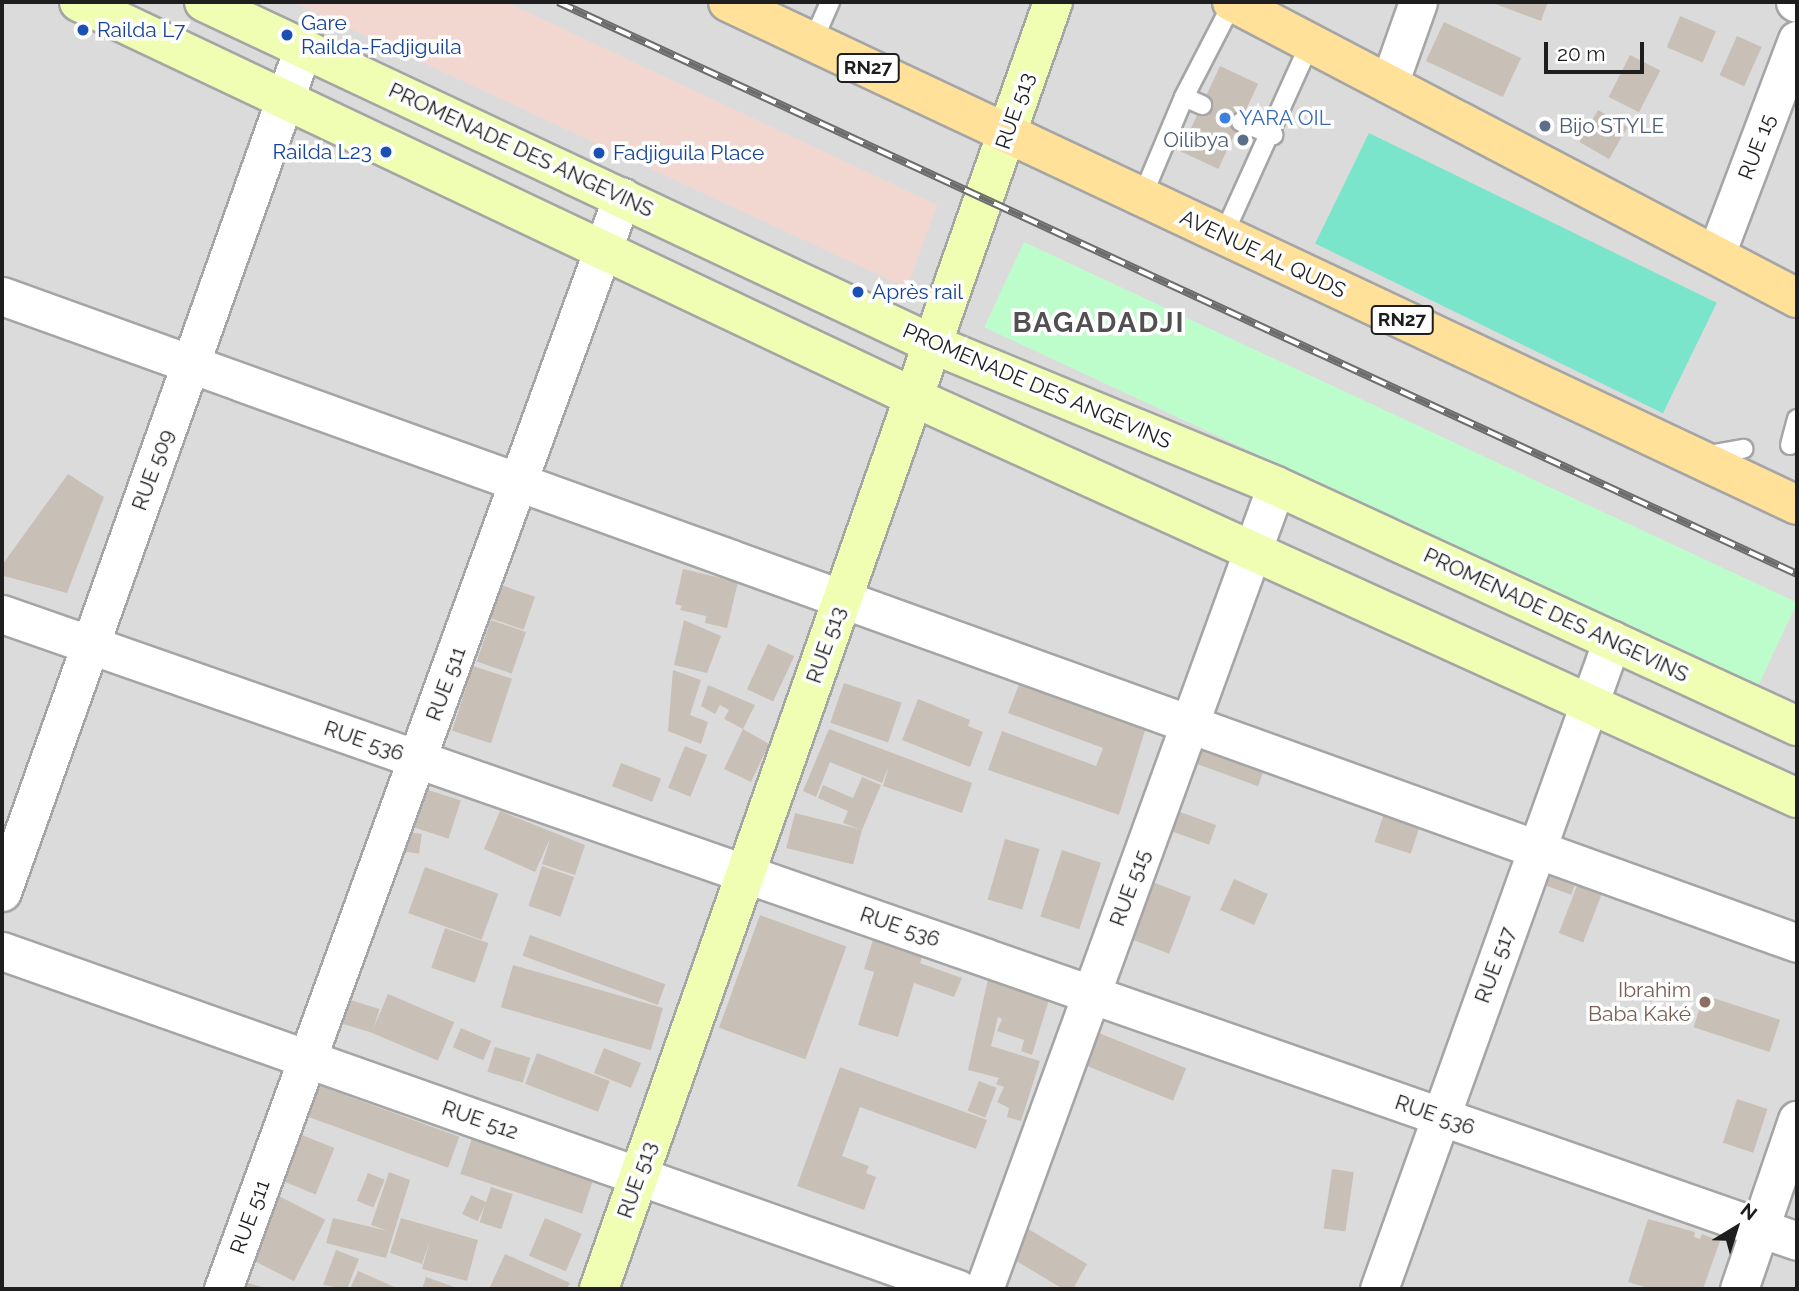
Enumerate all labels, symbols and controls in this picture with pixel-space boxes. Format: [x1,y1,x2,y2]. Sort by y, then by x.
place label: Gare Railda-Fadjiguila [301,10,462,60]
place label: Railda L7 [97,17,185,43]
marker: Railda L7 [75,22,91,38]
marker: Gare Railda-Fadjiguila [279,27,295,43]
scale bar [1547,28,1647,72]
text: 20 m [1557,41,1605,66]
road number: RN27 [836,52,900,83]
street label: RUE 513 [990,69,1040,153]
street label: PROMENADE DES ANGEVINS [384,77,658,223]
place label: YARA OIL [1239,105,1332,131]
marker: YARA OIL [1217,110,1233,126]
street label: RUE 15 [1733,111,1781,183]
place label: Bijo STYLE [1559,113,1664,139]
marker: Bijo STYLE [1537,118,1553,134]
place label: Oilibya [1163,127,1229,153]
marker: Oilibya [1235,132,1251,148]
place label: Railda L23 [272,139,372,165]
place label: Fadjiguila Place [613,140,764,166]
marker: Railda L23 [378,144,394,160]
marker: Fadjiguila Place [591,145,607,161]
street label: AVENUE AL QUDS [1175,204,1351,304]
place label: Après rail [872,279,963,305]
marker: Après rail [850,284,866,300]
road number: RN27 [1370,304,1434,336]
district label: BAGADADJI [1014,306,1184,340]
street label: PROMENADE DES ANGEVINS [899,318,1175,454]
street label: RUE 509 [127,426,179,514]
street label: PROMENADE DES ANGEVINS [1419,542,1693,688]
street label: RUE 513 [801,603,851,687]
street label: RUE 511 [421,643,471,725]
street label: RUE 536 [321,716,407,766]
street label: RUE 515 [1105,846,1155,930]
street label: RUE 536 [857,902,943,952]
street label: RUE 517 [1470,923,1520,1007]
place label: Ibrahim Baba Kaké [1588,977,1691,1027]
marker: Ibrahim Baba Kaké [1697,994,1713,1010]
street label: RUE 536 [1392,1090,1478,1140]
street label: RUE 512 [439,1095,521,1145]
street label: RUE 513 [612,1138,662,1222]
street label: RUE 511 [225,1176,275,1258]
north arrow [1701,1193,1771,1263]
text: N [1736,1198,1761,1225]

